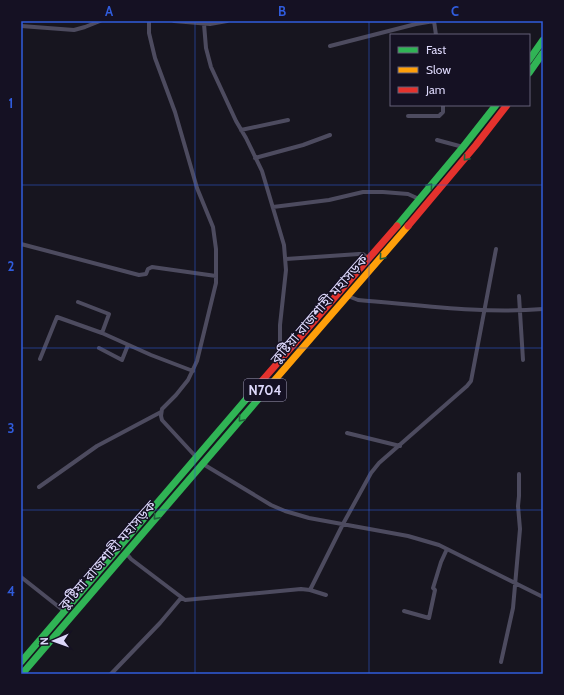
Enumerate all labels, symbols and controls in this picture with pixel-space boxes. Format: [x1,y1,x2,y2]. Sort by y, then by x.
text: A [105,3,114,19]
text: B [278,3,286,19]
text: C [451,3,459,19]
legend [390,34,530,106]
text: Fast [426,42,446,57]
text: Slow [426,62,451,77]
text: Jam [425,82,445,97]
text: 1 [9,95,13,111]
one-way arrow [463,153,470,161]
one-way arrow [425,184,432,191]
street label: কুষ্টিয়া রাজশাহী মহাসড়ক [266,250,372,368]
one-way arrow [379,252,386,260]
text: 2 [8,258,15,274]
road number: N704 [244,379,286,401]
one-way arrow [239,414,246,421]
text: 3 [7,420,15,436]
street label: কুষ্টিয়া রাজশাহী মহাসড়ক [54,496,160,614]
one-way arrow [154,512,161,520]
text: 4 [7,583,15,599]
north arrow [34,621,74,661]
text: N [37,637,51,645]

